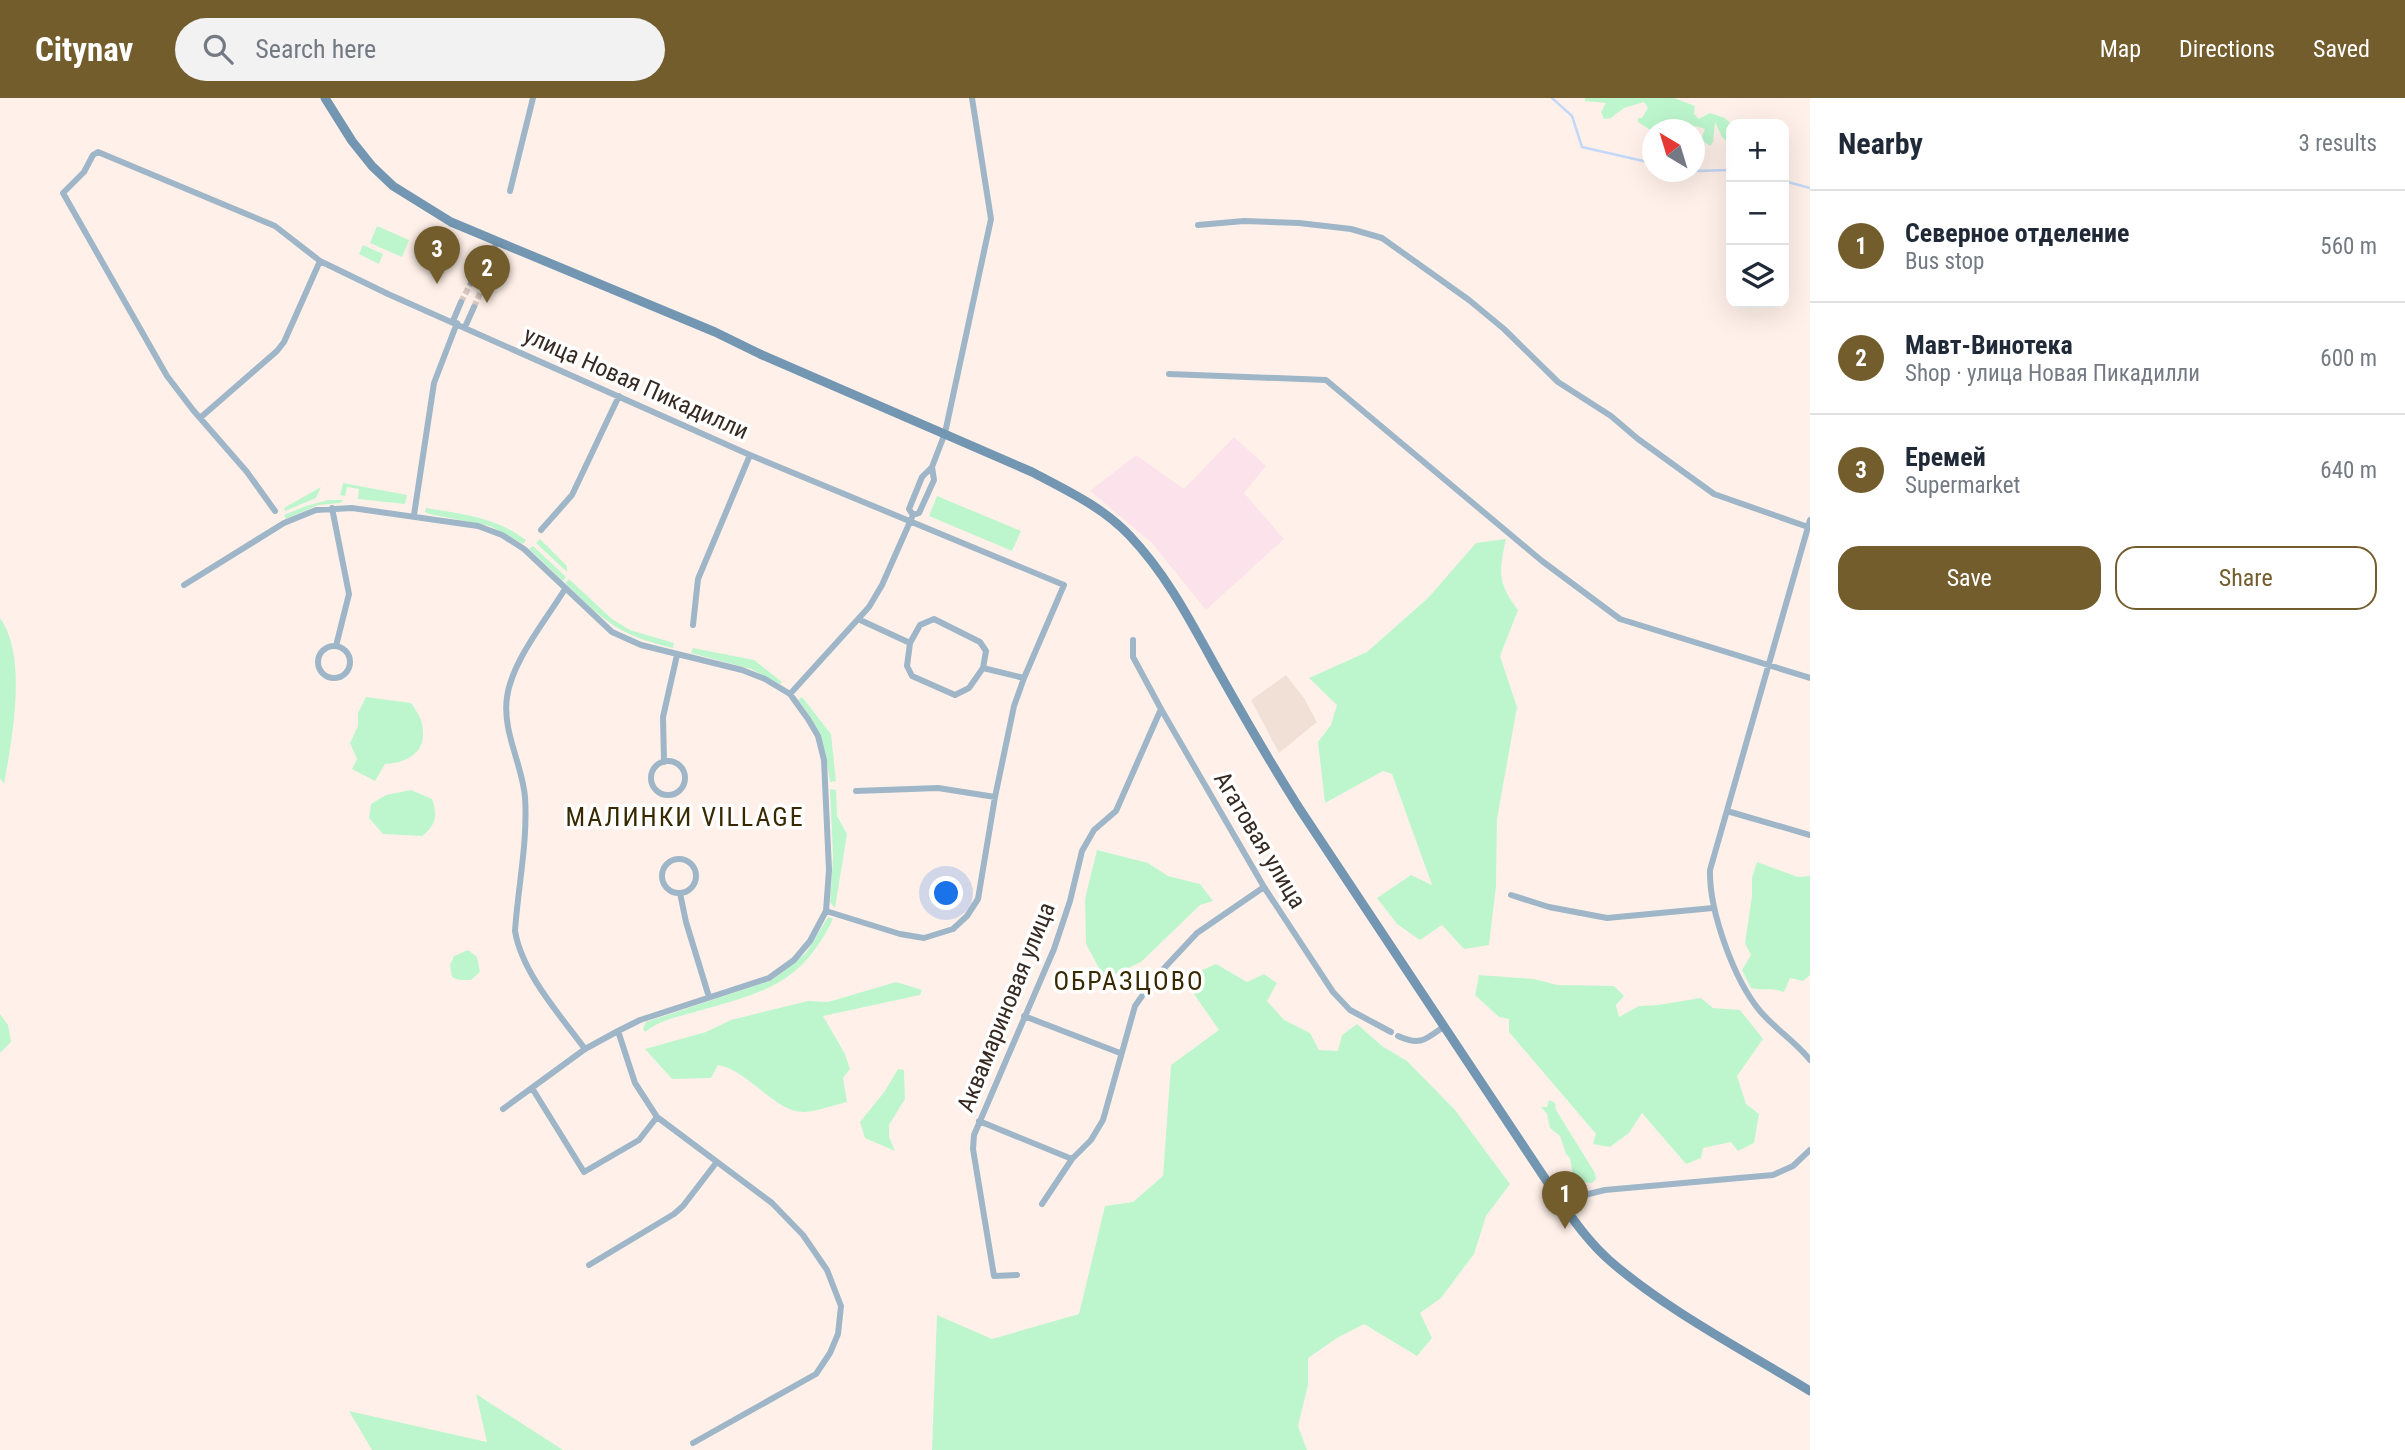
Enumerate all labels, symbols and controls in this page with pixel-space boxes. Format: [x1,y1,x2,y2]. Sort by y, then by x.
search box [175,18,665,81]
text: Citynav [35,30,133,69]
icon: search [199,30,237,68]
text: Search here [255,34,376,64]
text: Map [2100,35,2141,63]
text: Directions [2179,35,2275,63]
text: Saved [2313,35,2370,63]
north arrow [1642,119,1705,182]
map controls [1726,119,1789,308]
button: + [1726,119,1789,182]
text: Nearby [1838,126,1923,161]
text: 3 results [2299,130,2377,157]
button: − [1726,182,1789,245]
text: Северное отделение [1905,218,2130,248]
pin: 3 [414,226,460,284]
text: 1 [1855,233,1867,260]
text: 560 m [2320,233,2377,260]
pin: 2 [464,245,510,303]
button: layers [1726,245,1789,308]
text: Bus stop [1905,248,1984,275]
street label: улица Новая Пикадилли [519,321,753,445]
text: Мавт-Винотека [1905,330,2073,360]
text: 2 [1855,345,1867,372]
text: 600 m [2320,345,2377,372]
text: Shop · улица Новая Пикадилли [1905,360,2200,387]
text: Еремей [1905,442,1986,472]
text: 3 [1855,457,1867,484]
text: 640 m [2320,457,2377,484]
text: Supermarket [1905,472,2020,499]
button: Save [1838,546,2101,610]
button: Share [2115,546,2377,610]
street label: Агатовая улица [1208,767,1312,913]
district label: МАЛИНКИ VILLAGE [565,802,805,832]
your location [929,876,963,910]
street label: Аквамариновая улица [951,898,1061,1116]
district label: ОБРАЗЦОВО [1053,966,1205,996]
pin: 1 [1542,1171,1588,1229]

